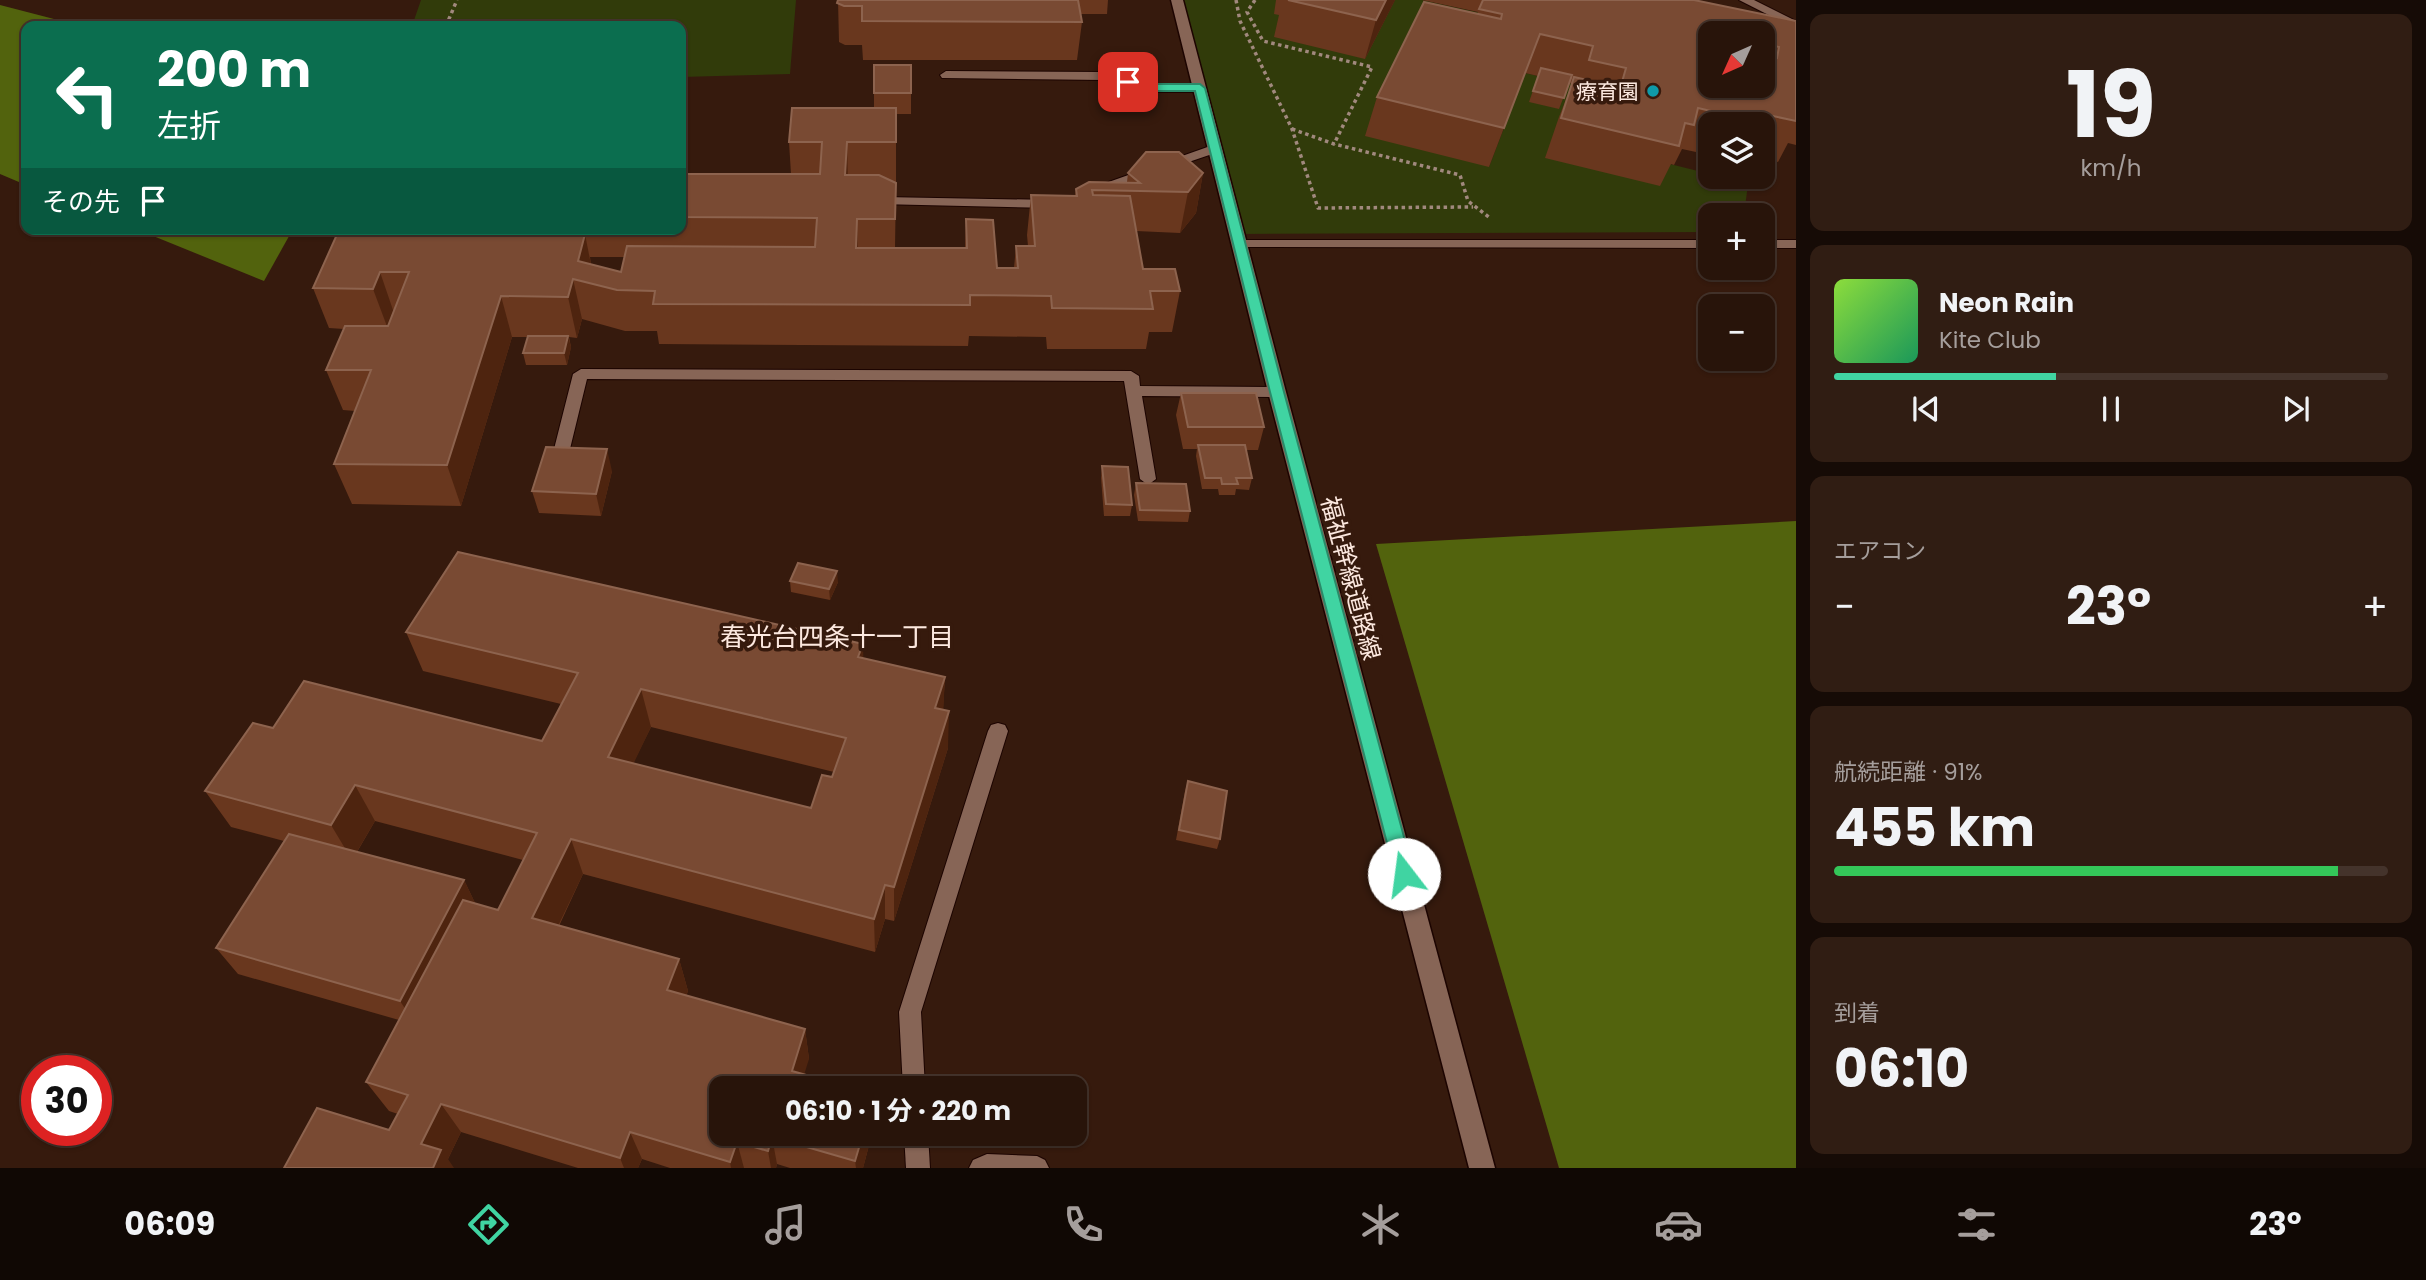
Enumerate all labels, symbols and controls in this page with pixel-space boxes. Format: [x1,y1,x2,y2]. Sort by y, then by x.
north arrow [1698,21,1774,98]
map controls [1698,21,1775,371]
text: 200 m [157,36,311,104]
text: 19 [2066,41,2156,169]
icon: left [42,49,133,140]
pin [1098,52,1158,112]
icon: arrive [1109,63,1147,101]
place label: 療育園 [1576,77,1639,106]
marker: 療育園 [1645,83,1661,99]
text: 左折 [157,103,221,148]
button: layers [1698,112,1775,189]
text: km/h [2080,152,2142,184]
icon: arrive [134,182,172,220]
text: その先 [42,184,120,220]
button: + [1698,203,1775,280]
text: Neon Rain [1939,285,2074,321]
button: − [1698,294,1775,371]
text: Kite Club [1939,324,2041,356]
icon: previous [1907,390,1945,428]
icon: pause [2092,390,2130,428]
icon: next [2277,390,2315,428]
street label: 福祉幹線道路線 [1313,493,1389,663]
text: エアコン [1834,535,1926,567]
text: 23° [2066,570,2151,643]
text: − [1834,580,1855,633]
text: + [2362,580,2388,633]
district label: 春光台四条十一丁目 [720,619,954,655]
text: 航続距離 · 91% [1834,756,1982,788]
text: 455 km [1834,791,2035,864]
position arrow [1367,837,1441,911]
text: 到着 [1834,997,1880,1029]
text: 06:10 [1834,1032,1969,1105]
speed limit sign: 30 [21,1055,112,1146]
text: 06:10 · 1 分 · 220 m [785,1093,1011,1129]
icon: directions [464,1200,513,1249]
icon: music [761,1200,810,1249]
icon: phone [1059,1200,1108,1249]
icon: climate [1356,1200,1405,1249]
icon: car [1654,1200,1703,1249]
icon: filters [1952,1200,2001,1249]
text: 06:09 [124,1201,215,1246]
text: 23° [2249,1201,2302,1246]

